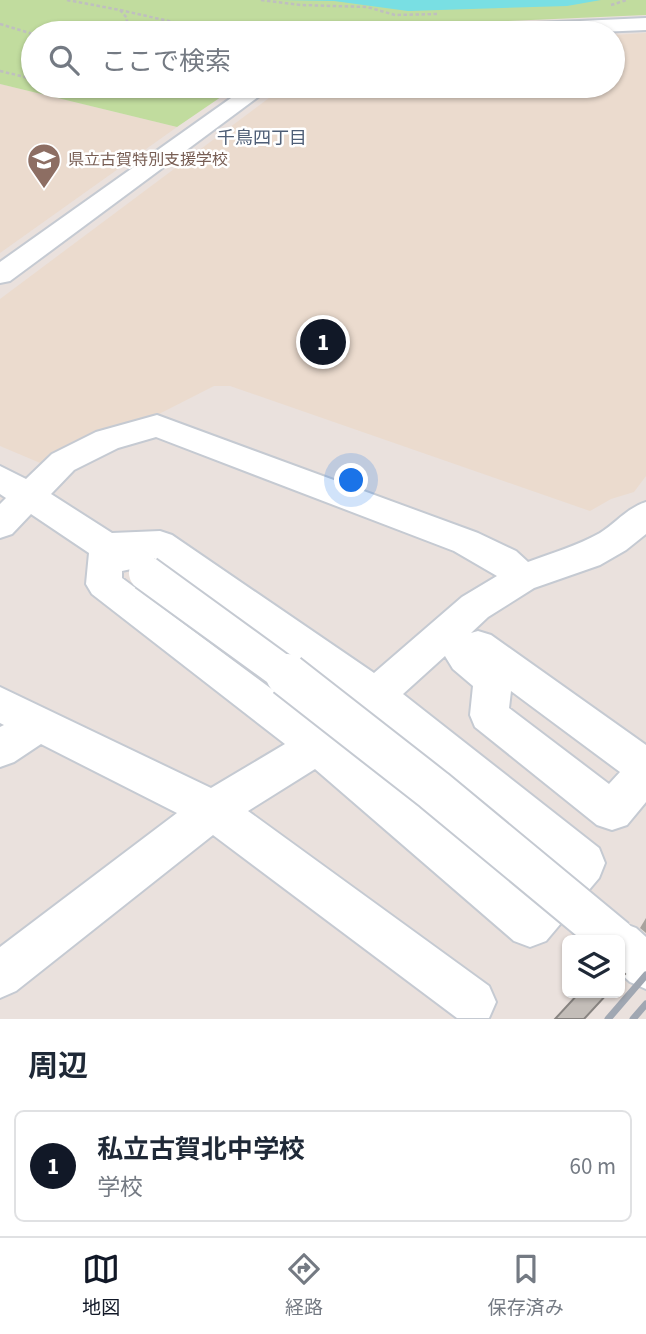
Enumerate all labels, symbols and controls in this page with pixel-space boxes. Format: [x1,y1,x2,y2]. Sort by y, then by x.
search box [21,21,625,98]
icon: search [45,41,83,79]
text: ここで検索 [101,43,231,80]
district label: 千鳥四丁目 [217,126,307,151]
school or university icon: 県立古賀特別支援学校 [25,141,63,190]
place label: 県立古賀特別支援学校 [68,149,228,171]
pin: 1 [300,316,346,368]
your location [334,463,368,497]
map controls [562,935,625,998]
button: layers [562,935,625,998]
text: 周辺 [28,1045,88,1088]
text: 私立古賀北中学校 [97,1131,305,1168]
text: 1 [47,1150,59,1183]
text: 60 m [569,1150,616,1183]
text: 学校 [97,1171,143,1204]
tab: 地図 [82,1250,120,1322]
tab: 経路 [285,1250,323,1322]
tab: 保存済み [488,1250,564,1322]

